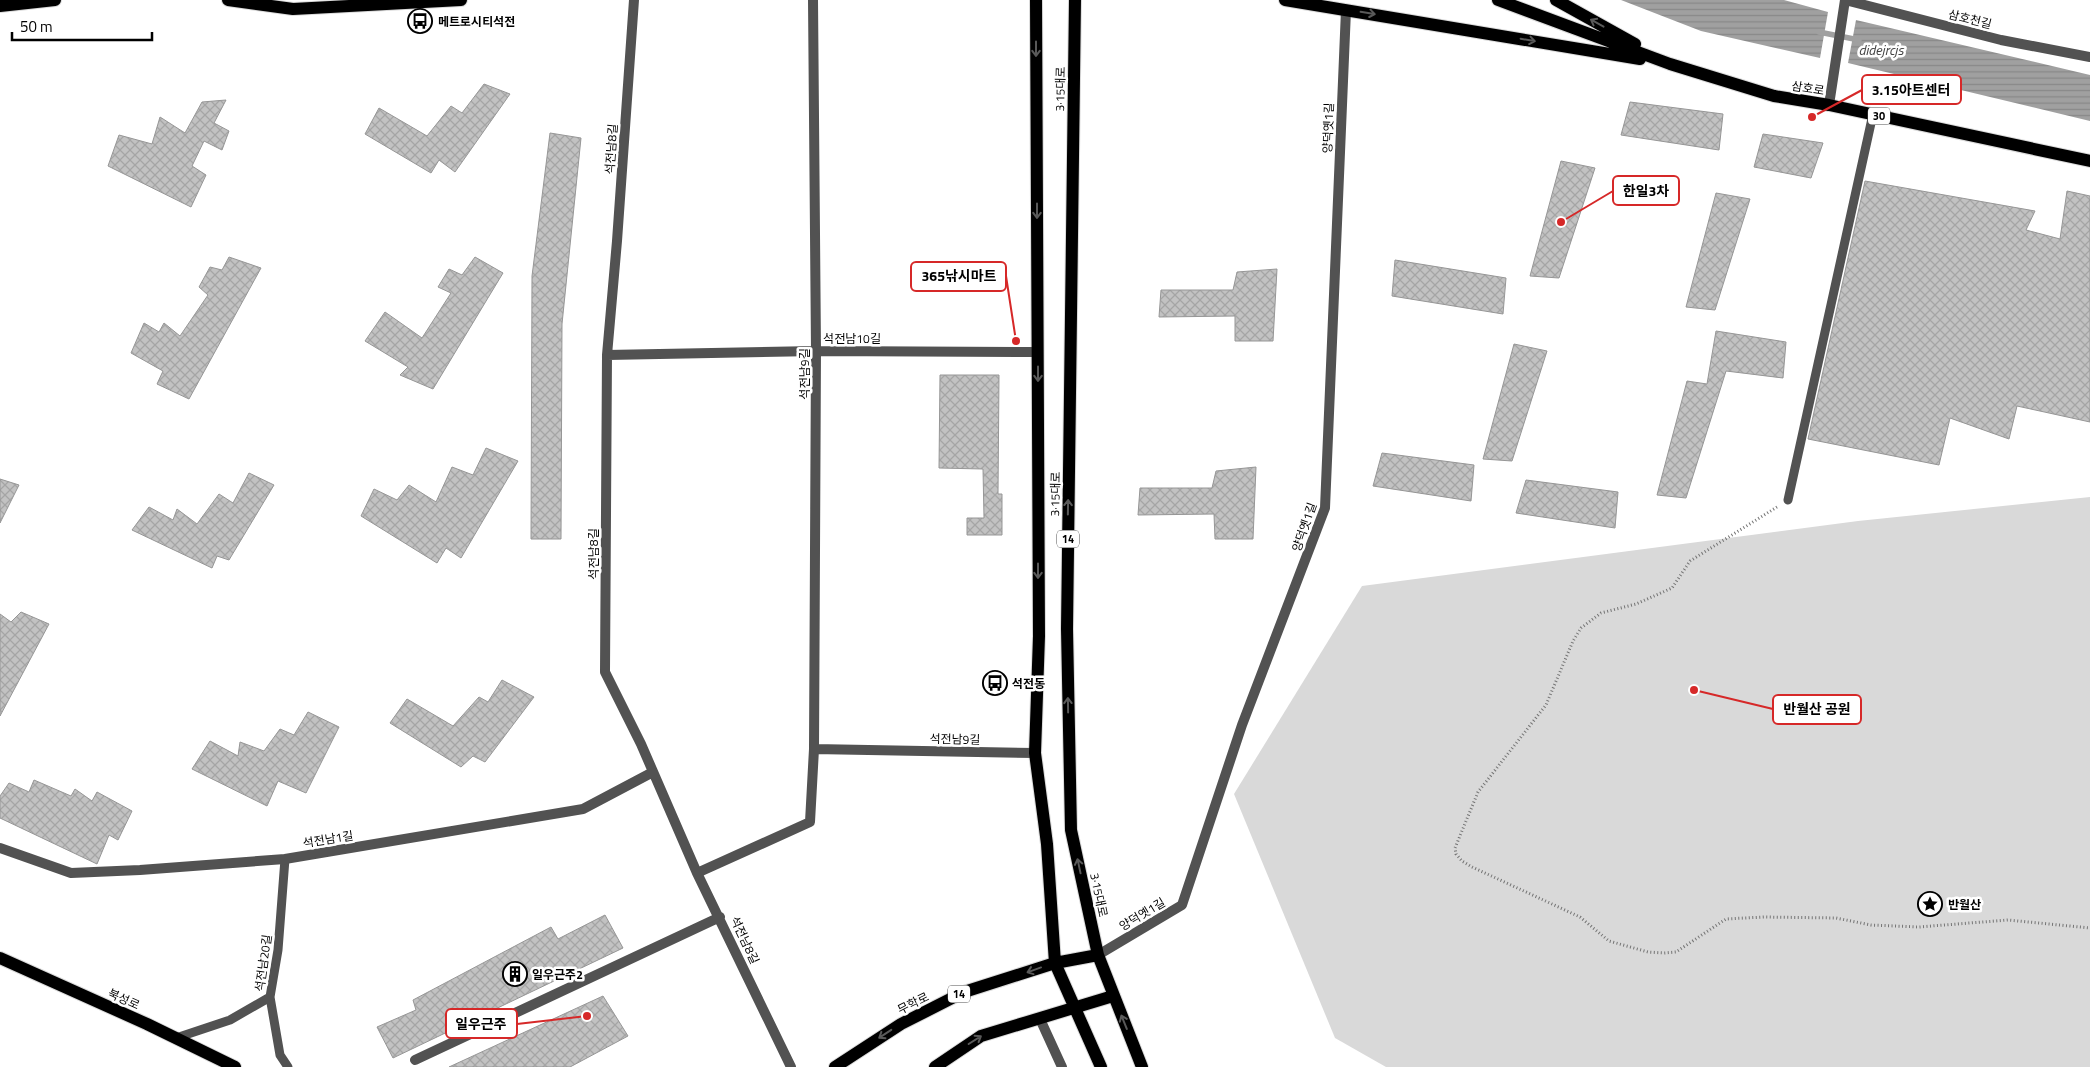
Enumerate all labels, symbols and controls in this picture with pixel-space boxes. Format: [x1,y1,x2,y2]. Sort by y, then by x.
street label: 삼호천길 [1946,4,1994,34]
bus stop icon: 메트로시티석전 [407,8,433,34]
one-way arrow [1359,9,1375,19]
scale bar [12,10,152,42]
place label: 메트로시티석전 [438,12,515,31]
text: 50 m [20,15,53,38]
one-way arrow [1590,18,1605,27]
one-way arrow [1519,35,1535,45]
water label: didejrcjs [1858,39,1905,60]
one-way arrow [1031,40,1041,56]
street label: 3·15대로 [1050,66,1070,112]
callout: 3.15아트센터 [1862,75,1961,104]
street label: 삼호로 [1790,76,1826,100]
text: 3.15아트센터 [1872,79,1950,100]
street label: 양덕옛1길 [1318,102,1338,154]
road number: 30 [1868,108,1890,124]
street label: 석전남8길 [600,123,622,175]
callout: 한일3차 [1613,176,1679,205]
text: 한일3차 [1623,180,1669,201]
one-way arrow [1032,202,1042,219]
callout: 365낚시마트 [911,262,1006,291]
text: 365낚시마트 [921,265,997,286]
street label: 석전남10길 [823,329,881,348]
street label: 석전남9길 [795,349,814,399]
one-way arrow [1033,365,1043,381]
street label: 3·15대로 [1045,471,1065,517]
one-way arrow [1063,499,1073,516]
street label: 양덕옛1길 [1287,500,1321,554]
street label: 석전남8길 [584,529,603,579]
road number: 14 [1057,530,1079,548]
one-way arrow [1033,562,1043,579]
bus stop icon: 석전동 [982,670,1008,696]
place label: 석전동 [1012,674,1045,693]
callout: 반월산 공원 [1773,695,1861,724]
one-way arrow [1064,697,1073,713]
text: 반월산 공원 [1783,698,1851,719]
street label: 석전남9길 [929,729,981,749]
street label: 석전남1길 [301,826,355,852]
one-way arrow [1074,859,1083,875]
street label: 3·15대로 [1085,871,1113,919]
place icon: 반월산 [1917,891,1943,917]
street label: 양덕옛1길 [1115,893,1169,935]
place label: 반월산 [1948,895,1981,914]
street label: 석전남8길 [726,913,764,967]
street label: 석전남20길 [250,933,276,993]
building icon: 일우근주2 [502,961,528,987]
place label: 일우근주2 [532,965,583,984]
one-way arrow [1026,966,1042,976]
street label: 북성로 [105,984,143,1014]
road number: 14 [948,986,970,1002]
street label: 무학로 [894,987,932,1019]
callout: 일우근주 [446,1009,517,1038]
text: 일우근주 [455,1013,507,1034]
one-way arrow [1118,1015,1128,1030]
one-way arrow [879,1030,893,1040]
one-way arrow [968,1035,982,1045]

